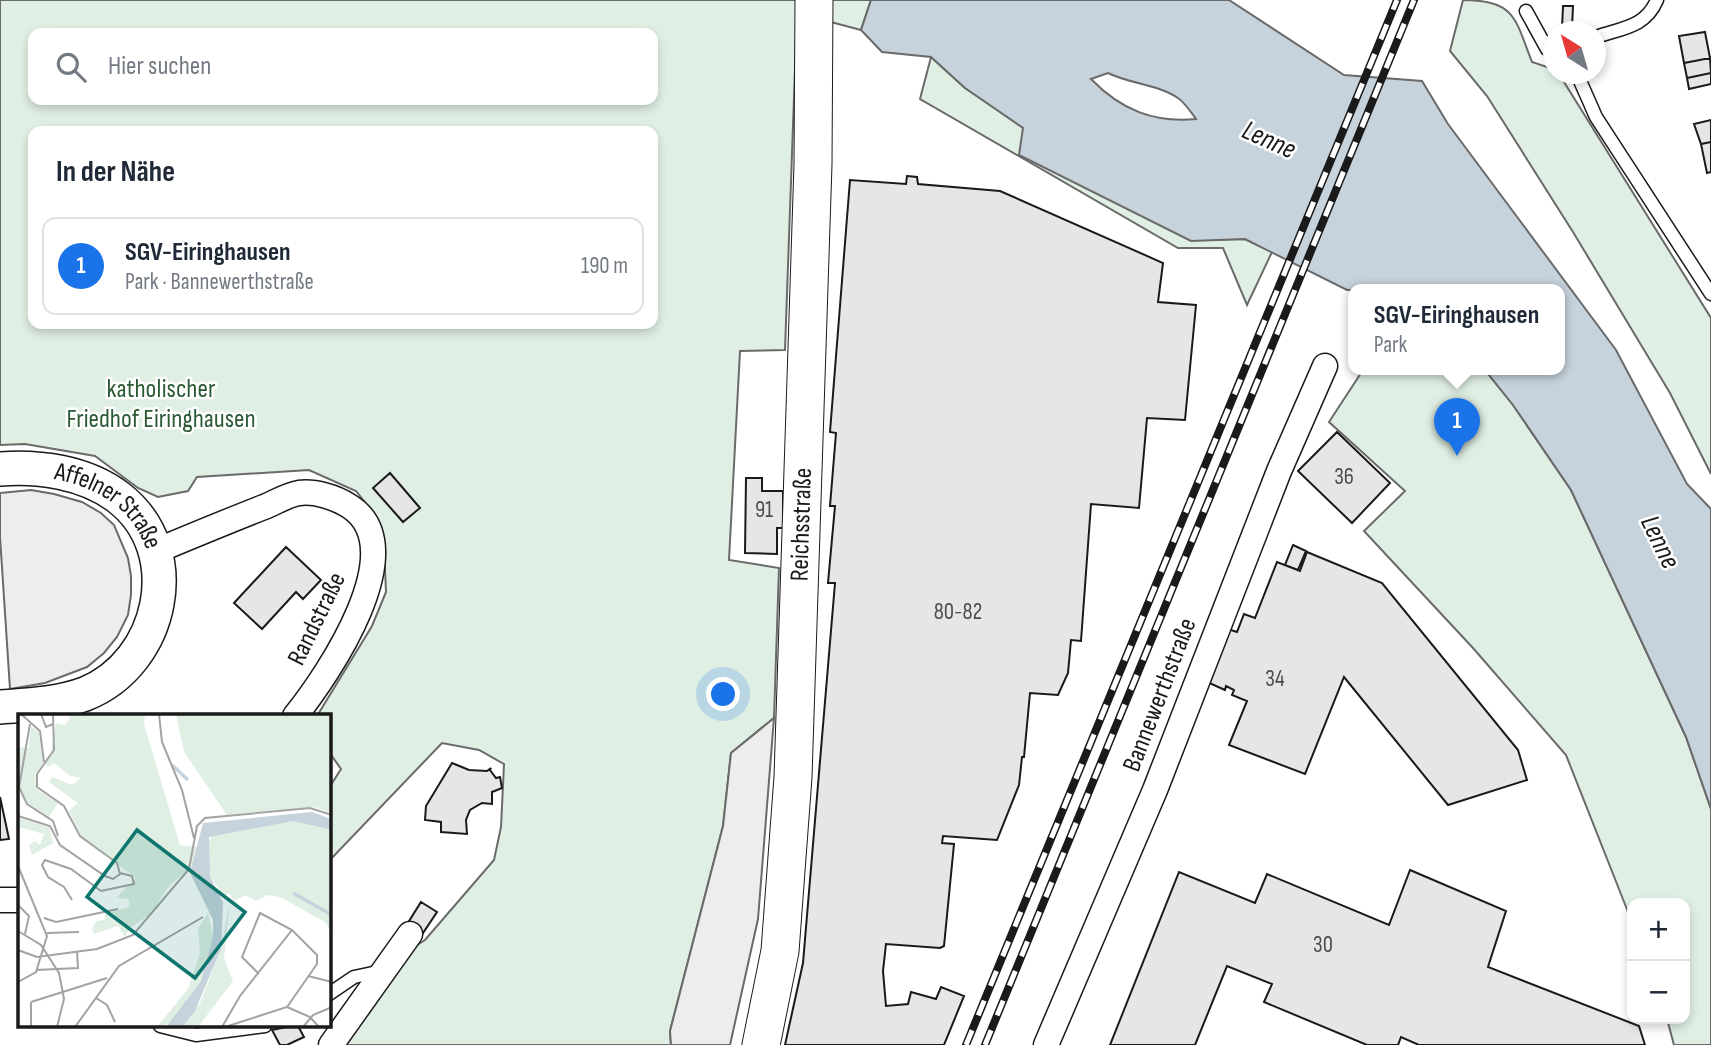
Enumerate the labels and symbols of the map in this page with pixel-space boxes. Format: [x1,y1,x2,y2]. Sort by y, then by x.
north arrow [1543,21,1606,84]
water label: Lenne [1237,114,1301,166]
park label: katholischer Friedhof Eiringhausen [66,374,256,435]
pin: 1 [1434,398,1480,456]
street label: Affelner Straße [51,456,169,553]
house number: 36 [1334,463,1354,491]
street label: Reichsstraße [784,467,819,582]
house number: 91 [755,496,773,524]
water label: Lenne [1633,510,1687,574]
street label: Randstraße [281,568,353,670]
house number: 80-82 [934,598,982,626]
street label: Bannewerthstraße [1117,614,1203,776]
house number: 34 [1265,665,1285,693]
your location [706,677,740,711]
inset map [18,714,331,1028]
house number: 30 [1313,931,1333,959]

